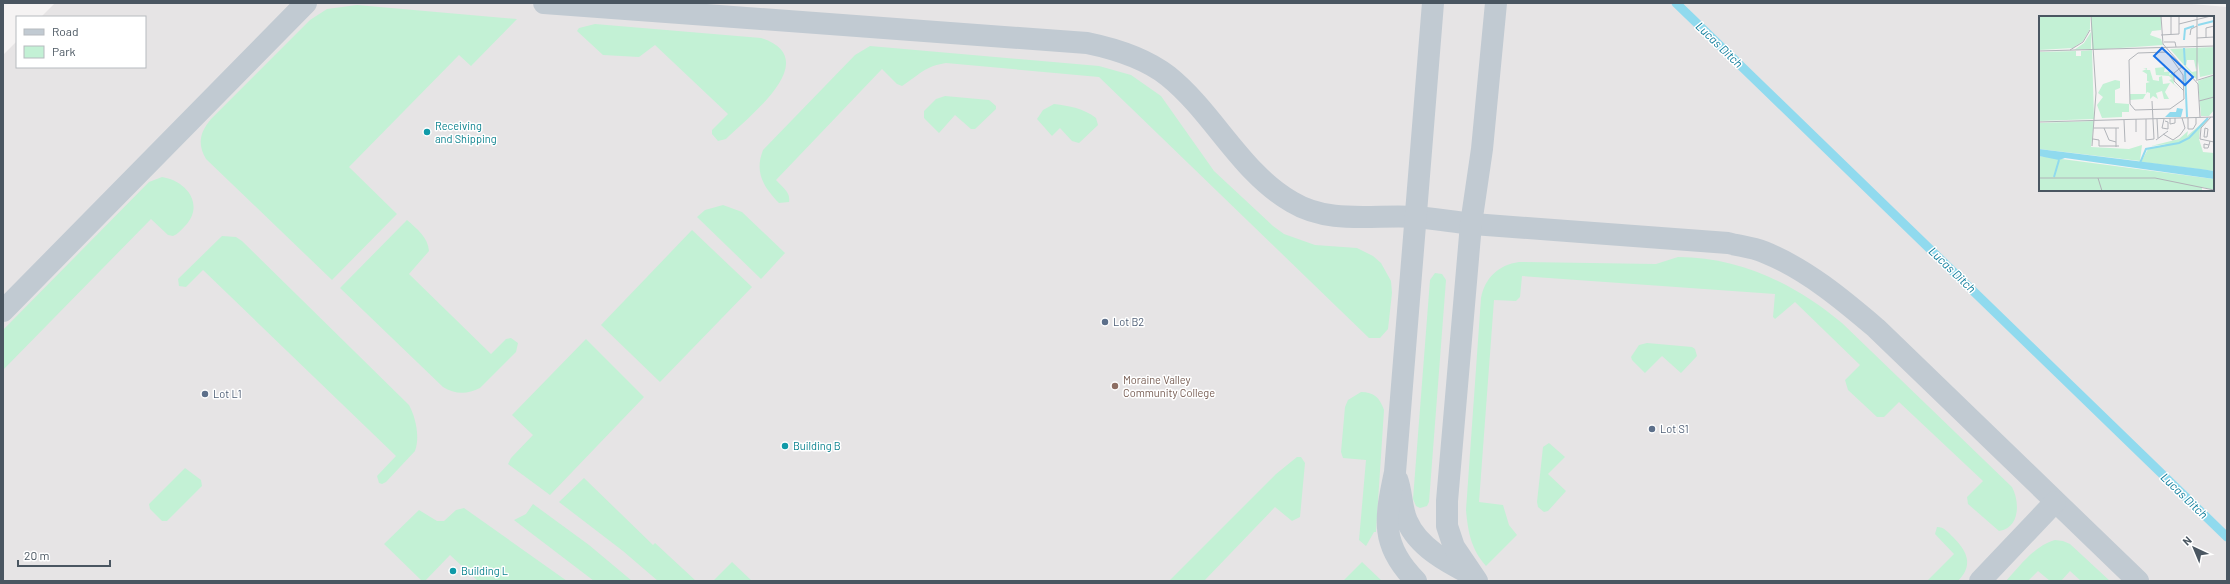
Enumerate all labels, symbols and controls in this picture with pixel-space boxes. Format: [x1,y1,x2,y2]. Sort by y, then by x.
legend [16,16,146,68]
inset map [2039,16,2214,191]
water label: Lucas Ditch [1693,18,1746,70]
text: Road [52,24,79,38]
text: Park [52,44,76,58]
place label: Receiving and Shipping [435,119,497,145]
marker: Receiving and Shipping [422,127,432,137]
water label: Lucas Ditch [1926,243,1979,295]
place label: Lot B2 [1113,315,1144,328]
marker: Lot B2 [1100,317,1110,327]
place label: Moraine Valley Community College [1123,373,1215,399]
marker: Moraine Valley Community College [1110,381,1120,391]
place label: Lot L1 [213,387,241,400]
marker: Lot L1 [200,389,210,399]
place label: Lot S1 [1660,422,1689,435]
marker: Lot S1 [1647,424,1657,434]
place label: Building B [793,439,841,452]
marker: Building B [780,441,790,451]
water label: Lucas Ditch [2158,469,2211,521]
north arrow [2174,528,2214,568]
text: N [2180,533,2194,548]
scale bar [18,542,110,568]
text: 20 m [24,548,50,562]
place label: Building L [461,564,508,577]
marker: Building L [448,566,458,576]

